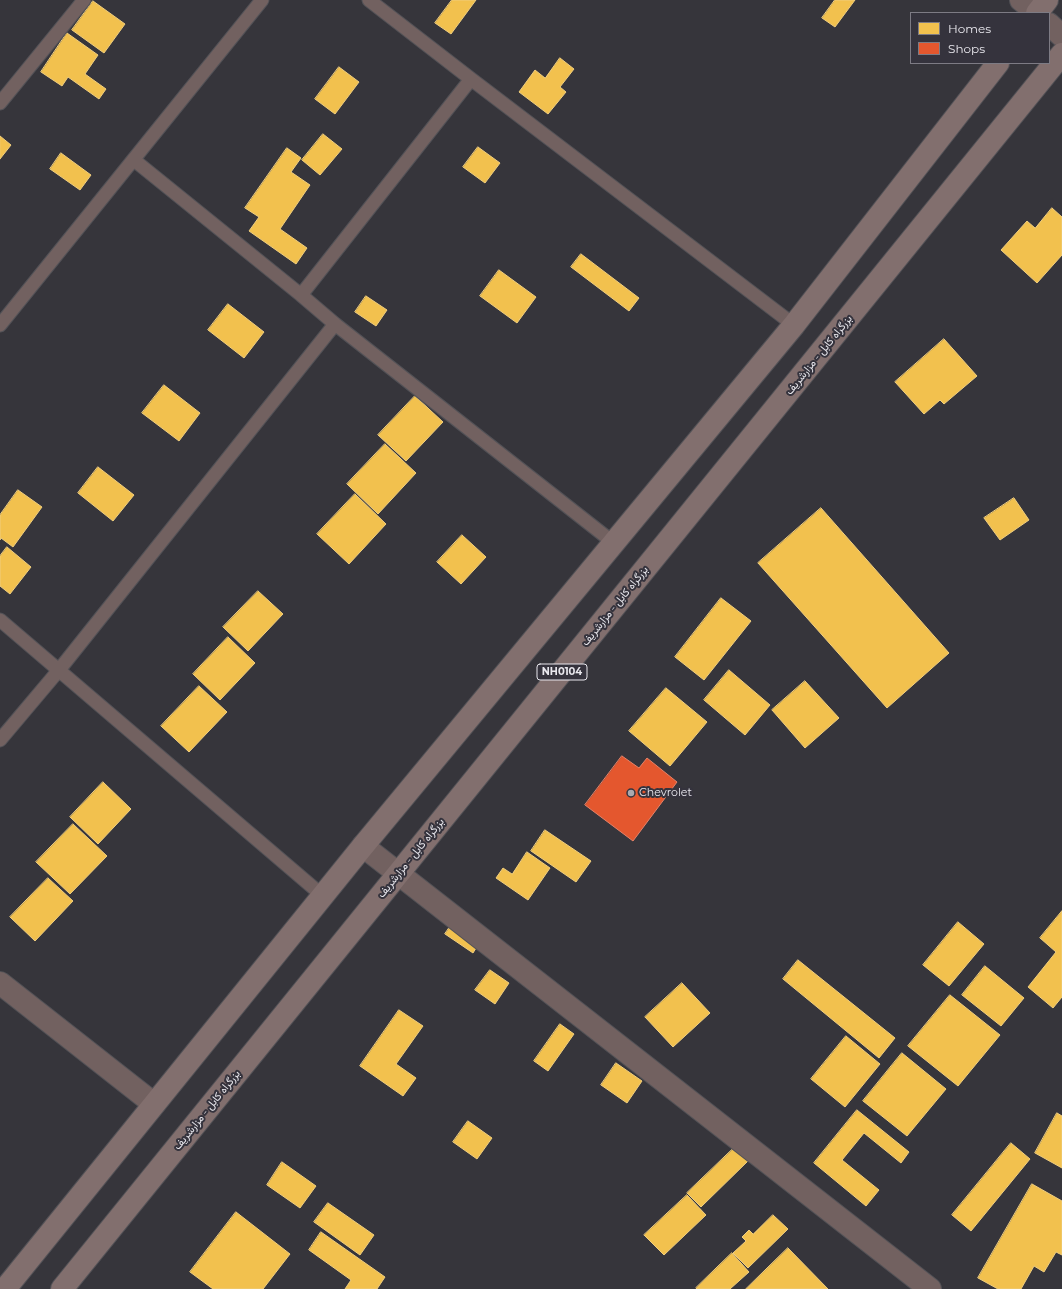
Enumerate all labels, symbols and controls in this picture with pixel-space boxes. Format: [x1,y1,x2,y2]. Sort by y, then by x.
legend [910,12,1050,64]
text: Homes [948,21,991,36]
text: Shops [948,41,985,56]
street label: بزرگراه کابل - مزارشریف [783,312,855,398]
street label: بزرگراه کابل - مزارشریف [579,563,651,649]
road number: NH0104 [537,664,587,680]
place label: Chevrolet [639,786,692,800]
marker: Chevrolet [626,788,636,798]
street label: بزرگراه کابل - مزارشریف [375,815,447,901]
street label: بزرگراه کابل - مزارشریف [171,1067,243,1153]

